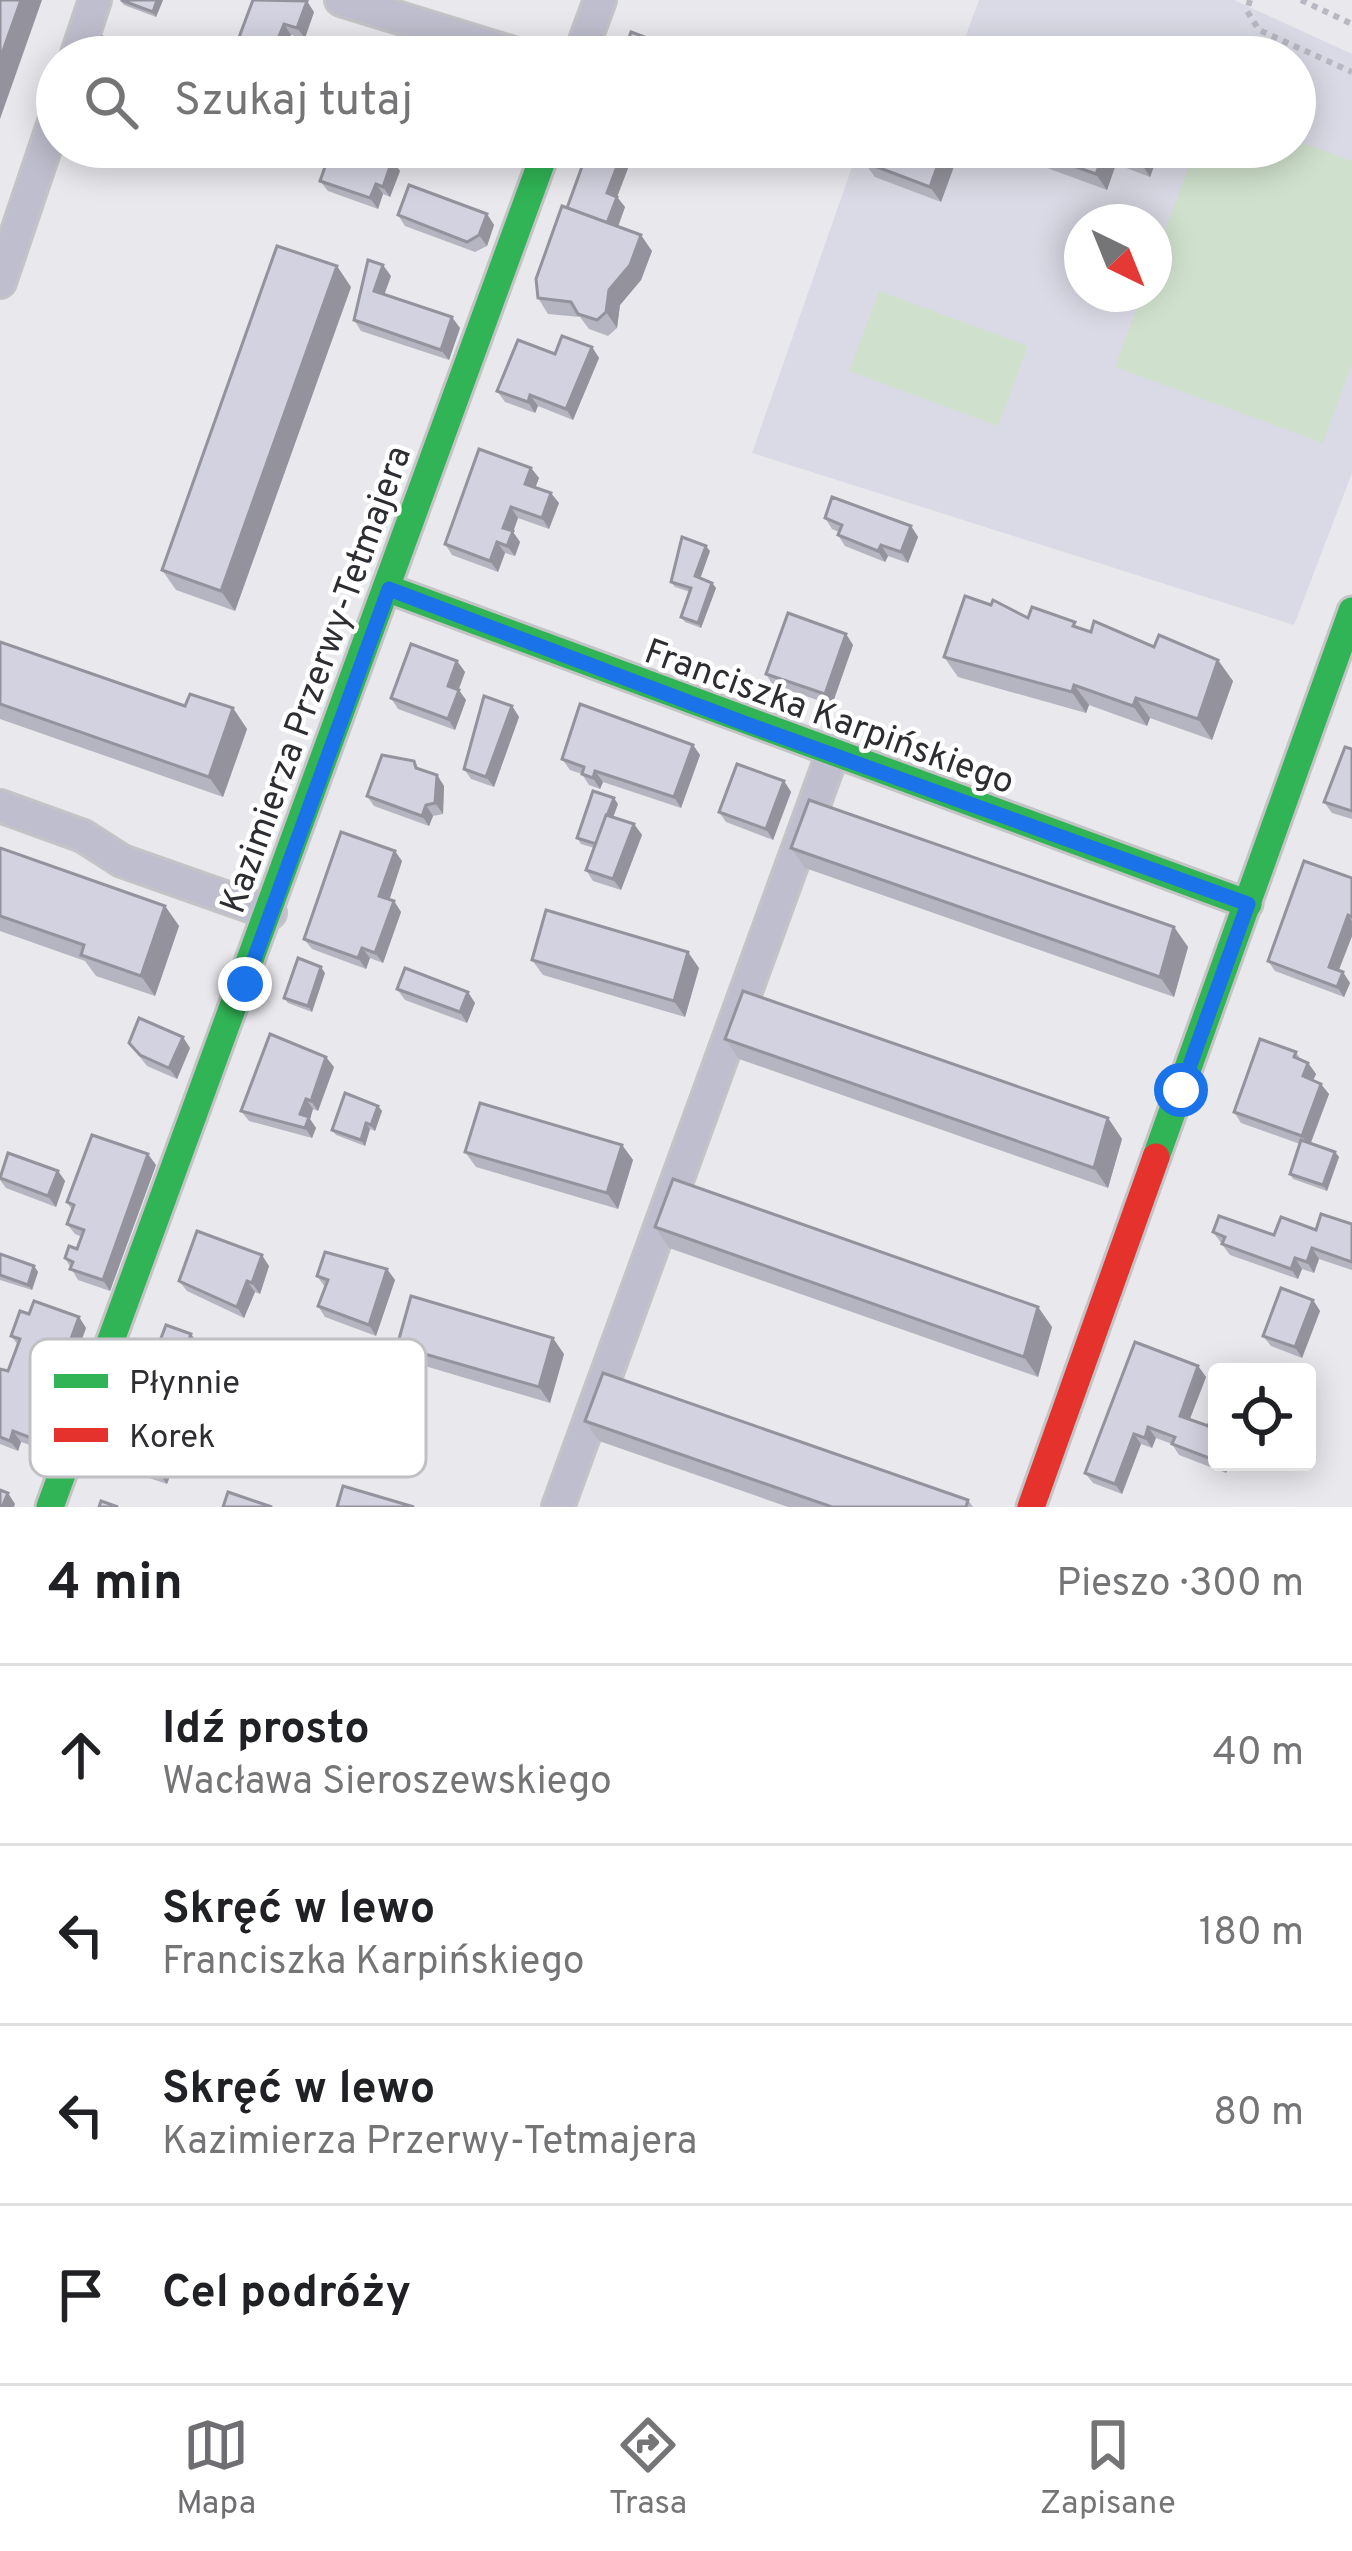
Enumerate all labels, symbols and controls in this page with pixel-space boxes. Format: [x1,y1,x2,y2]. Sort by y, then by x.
search box [36,36,1316,168]
icon: search [78,69,144,135]
text: Szukaj tutaj [174,74,413,131]
north arrow [1064,204,1172,312]
street label: Kazimierza Przerwy-Tetmajera [212,440,424,920]
street label: Franciszka Karpińskiego [638,630,1020,807]
route end [218,957,272,1011]
route start [1154,1063,1208,1117]
legend [30,1339,426,1477]
map controls [1208,1363,1316,1471]
button: locate [1208,1363,1316,1471]
text: Płynnie [129,1364,240,1406]
text: Korek [129,1418,216,1460]
text: 4 min [48,1553,183,1618]
text: Pieszo · 300 m [1057,1561,1304,1610]
text: Idź prosto [162,1702,370,1759]
icon: ahead [48,1722,114,1788]
text: 40 m [1213,1730,1304,1779]
text: Wacława Sieroszewskiego [162,1759,612,1808]
text: Skręć w lewo [162,1882,435,1939]
icon: left [48,1902,114,1968]
text: 180 m [1199,1910,1304,1959]
text: Franciszka Karpińskiego [162,1939,585,1988]
text: Skręć w lewo [162,2062,435,2119]
icon: left [48,2082,114,2148]
text: 80 m [1213,2090,1304,2139]
text: Kazimierza Przerwy-Tetmajera [162,2119,697,2168]
icon: arrive [48,2262,114,2328]
text: Cel podróży [162,2266,411,2323]
tab: Mapa [176,2412,256,2526]
tab: Trasa [609,2412,687,2526]
tab: Zapisane [1040,2412,1176,2526]

